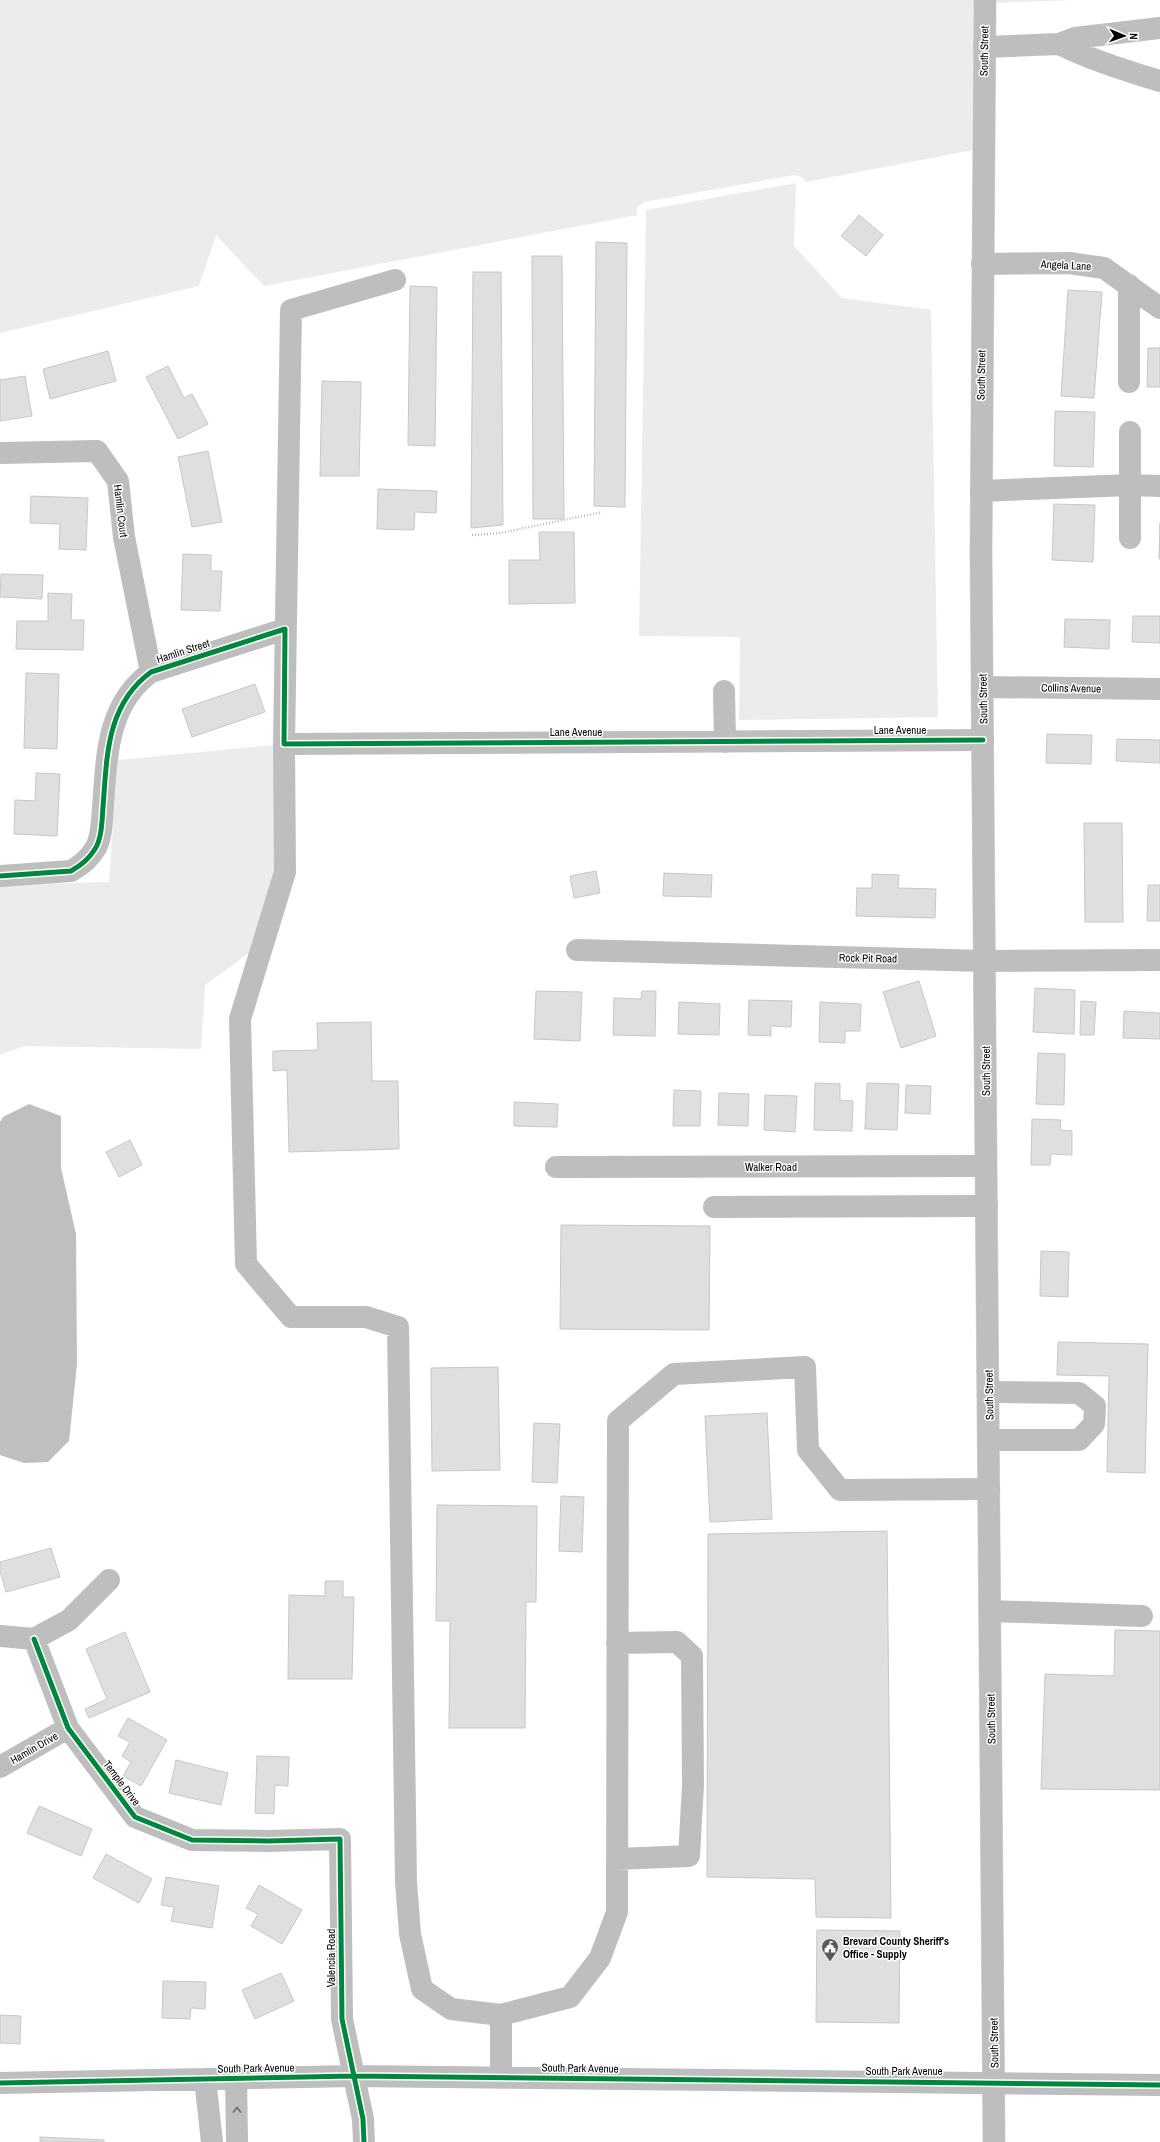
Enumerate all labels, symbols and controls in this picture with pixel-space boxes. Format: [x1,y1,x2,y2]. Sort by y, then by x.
north arrow [1104,16,1144,56]
street label: South Street [977,25,991,76]
text: N [1127,33,1141,40]
street label: Angela Lane [1039,257,1092,273]
street label: South Street [974,349,988,400]
street label: Hamlin Court [111,484,131,539]
street label: Hamlin Street [155,636,212,666]
street label: South Street [976,673,990,724]
street label: Collins Avenue [1041,680,1101,696]
street label: Lane Avenue [874,723,926,737]
street label: Lane Avenue [550,725,602,739]
street label: Rock Pit Road [839,950,897,966]
street label: South Street [979,1045,993,1096]
street label: Walker Road [745,1160,797,1174]
street label: South Street [982,1369,996,1420]
street label: South Street [984,1693,998,1744]
street label: Hamlin Drive [8,1729,60,1767]
street label: Temple Drive [100,1758,144,1808]
street label: Valencia Road [324,1929,338,1987]
place label: Brevard County Sheriff's Office - Supply [843,1934,949,1961]
public building icon: Brevard County Sheriff's Office - Supply [820,1937,840,1962]
street label: South Street [987,2017,1001,2068]
street label: South Park Avenue [217,2060,295,2076]
street label: South Park Avenue [541,2060,619,2076]
street label: South Park Avenue [865,2064,943,2078]
one-way arrow [233,2107,241,2113]

